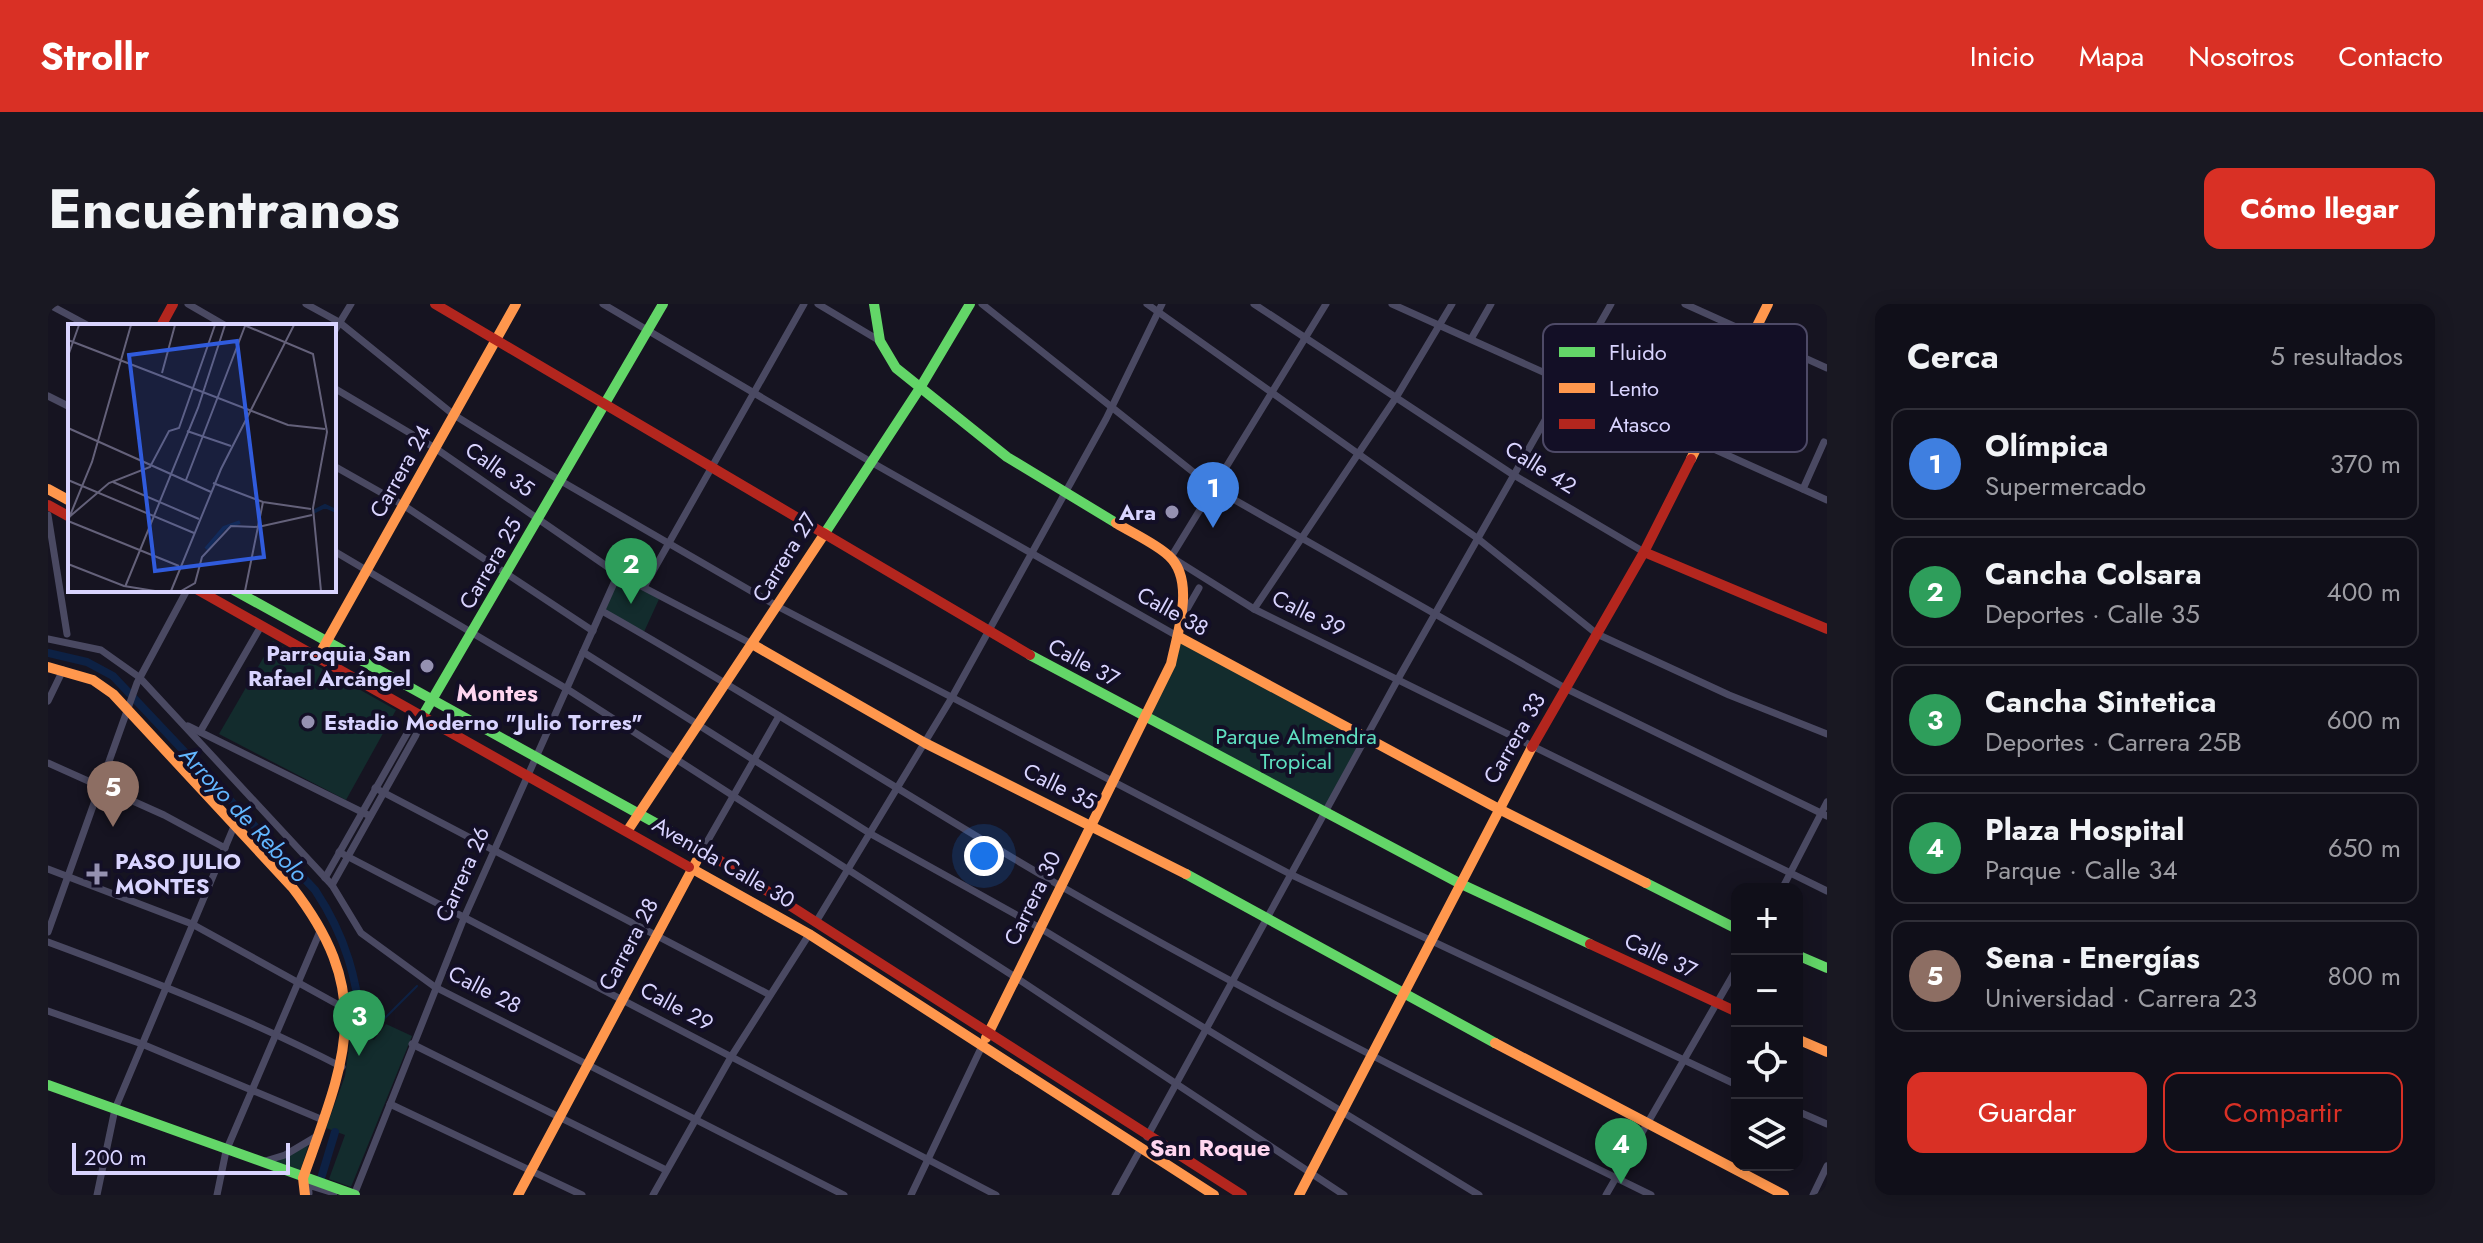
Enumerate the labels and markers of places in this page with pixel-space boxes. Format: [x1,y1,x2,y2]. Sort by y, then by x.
pin: 1 [1187,462,1239,528]
place label: Ara [1118,496,1156,528]
marker: Ara [1163,503,1181,521]
pin: 2 [605,538,657,604]
place label: Parroquia San Rafael Arcángel [248,637,411,694]
marker: Parroquia San Rafael Arcángel [418,657,436,675]
place label: Estadio Moderno "Julio Torres" [324,706,643,738]
marker: Estadio Moderno "Julio Torres" [299,713,317,731]
pin: 5 [87,761,139,827]
place label: PASO JULIO MONTES [115,845,241,902]
marker: PASO JULIO MONTES [86,863,108,885]
pin: 3 [333,990,385,1056]
pin: 4 [1595,1118,1647,1184]

